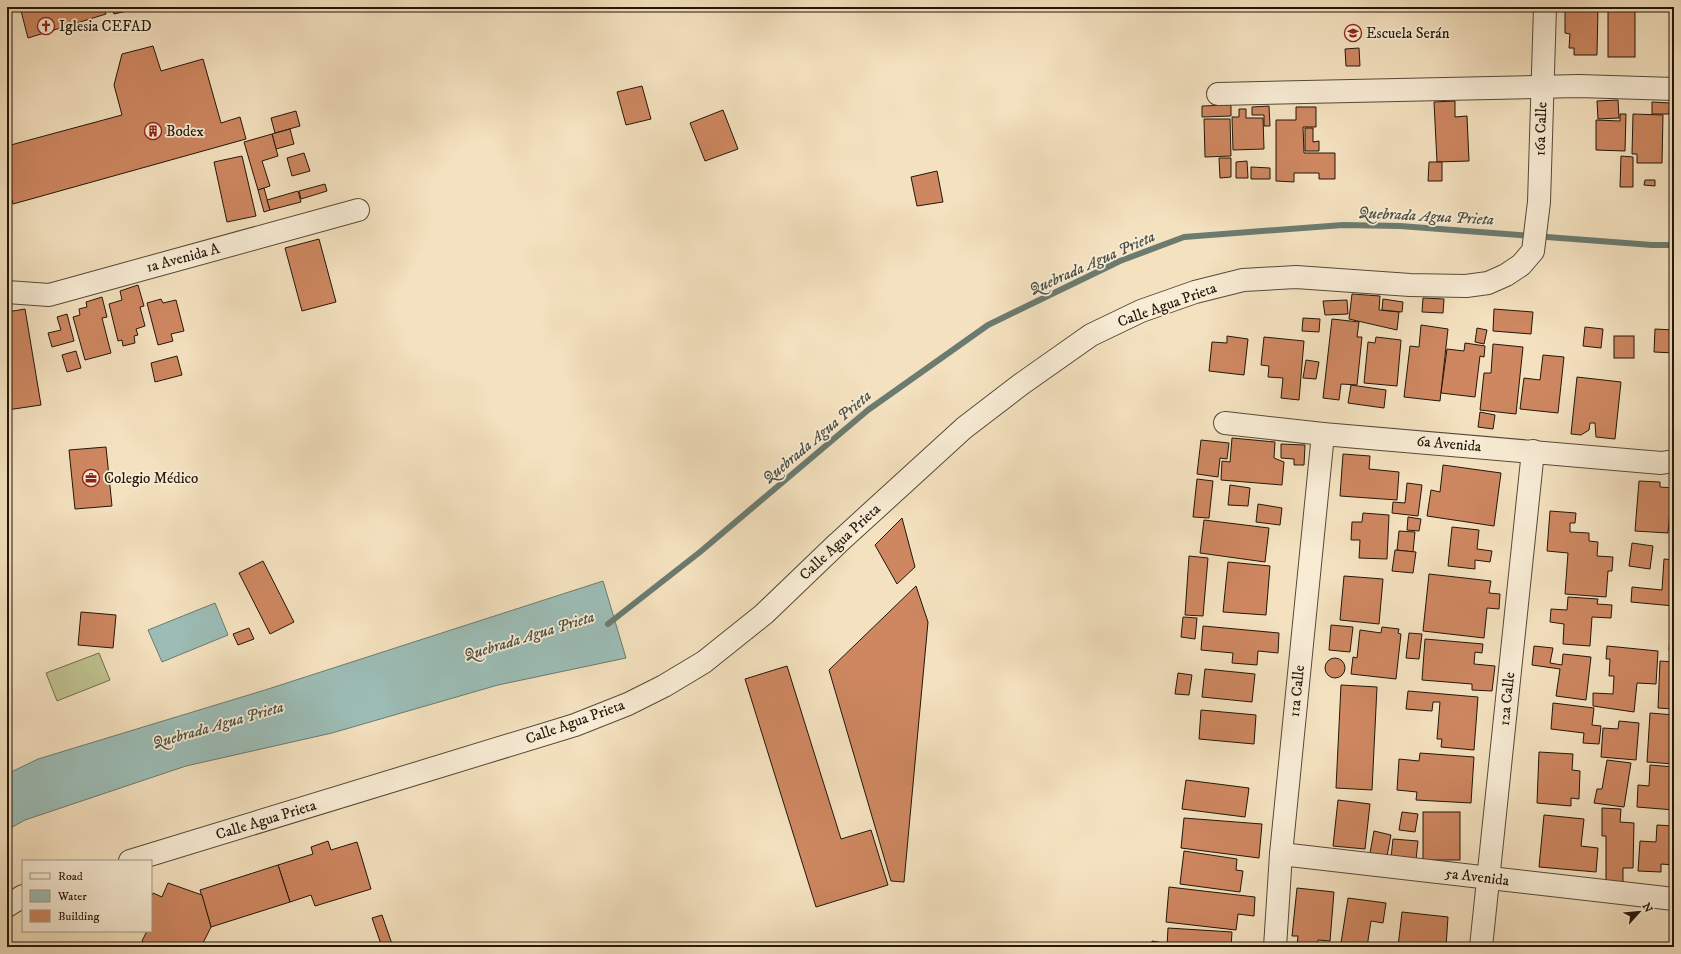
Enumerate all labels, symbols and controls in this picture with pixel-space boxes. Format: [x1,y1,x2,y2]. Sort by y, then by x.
church icon: Iglesia CEFAD [36,16,56,36]
place label: Iglesia CEFAD [59,17,152,36]
school or university icon: Escuela Serán [1343,23,1363,43]
place label: Escuela Serán [1366,24,1450,43]
street label: 16a Calle [1531,101,1551,157]
building icon: Bodex [143,121,163,141]
place label: Bodex [166,122,204,141]
water label: Quebrada Agua Prieta [1358,202,1495,230]
water label: Quebrada Agua Prieta [1026,226,1158,300]
street label: 1a Avenida A [144,239,222,277]
street label: Calle Agua Prieta [1115,278,1220,332]
water label: Quebrada Agua Prieta [758,386,876,488]
street label: 6a Avenida [1416,432,1483,456]
office icon: Colegio Médico [81,468,101,488]
place label: Colegio Médico [104,469,198,488]
street label: Calle Agua Prieta [796,499,885,584]
water label: Quebrada Agua Prieta [461,607,597,665]
street label: 11a Calle [1285,664,1309,718]
street label: 12a Calle [1495,671,1519,727]
street label: Calle Agua Prieta [523,695,628,749]
water label: Quebrada Agua Prieta [150,697,286,753]
street label: Calle Agua Prieta [214,796,319,844]
legend [22,860,152,932]
street label: 5a Avenida [1444,864,1511,890]
text: Road [58,869,83,884]
text: Water [57,889,87,904]
north arrow [1619,892,1659,932]
text: N [1639,901,1655,915]
text: Building [58,909,99,924]

